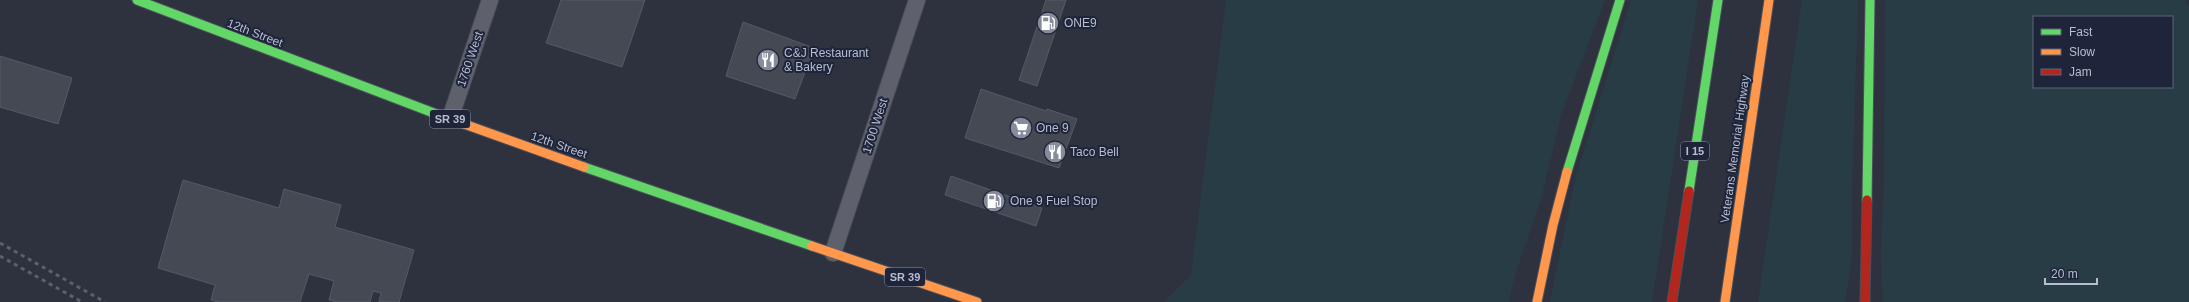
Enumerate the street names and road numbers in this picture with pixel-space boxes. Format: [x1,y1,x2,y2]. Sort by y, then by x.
street label: 12th Street [225,16,286,50]
street label: 1760 West [454,29,486,88]
street label: Veterans Memorial Highway [1718,74,1752,224]
street label: 1700 West [860,96,891,155]
road number: SR 39 [430,110,470,128]
street label: 12th Street [529,129,590,161]
road number: I 15 [1681,142,1709,160]
road number: SR 39 [885,268,925,286]

